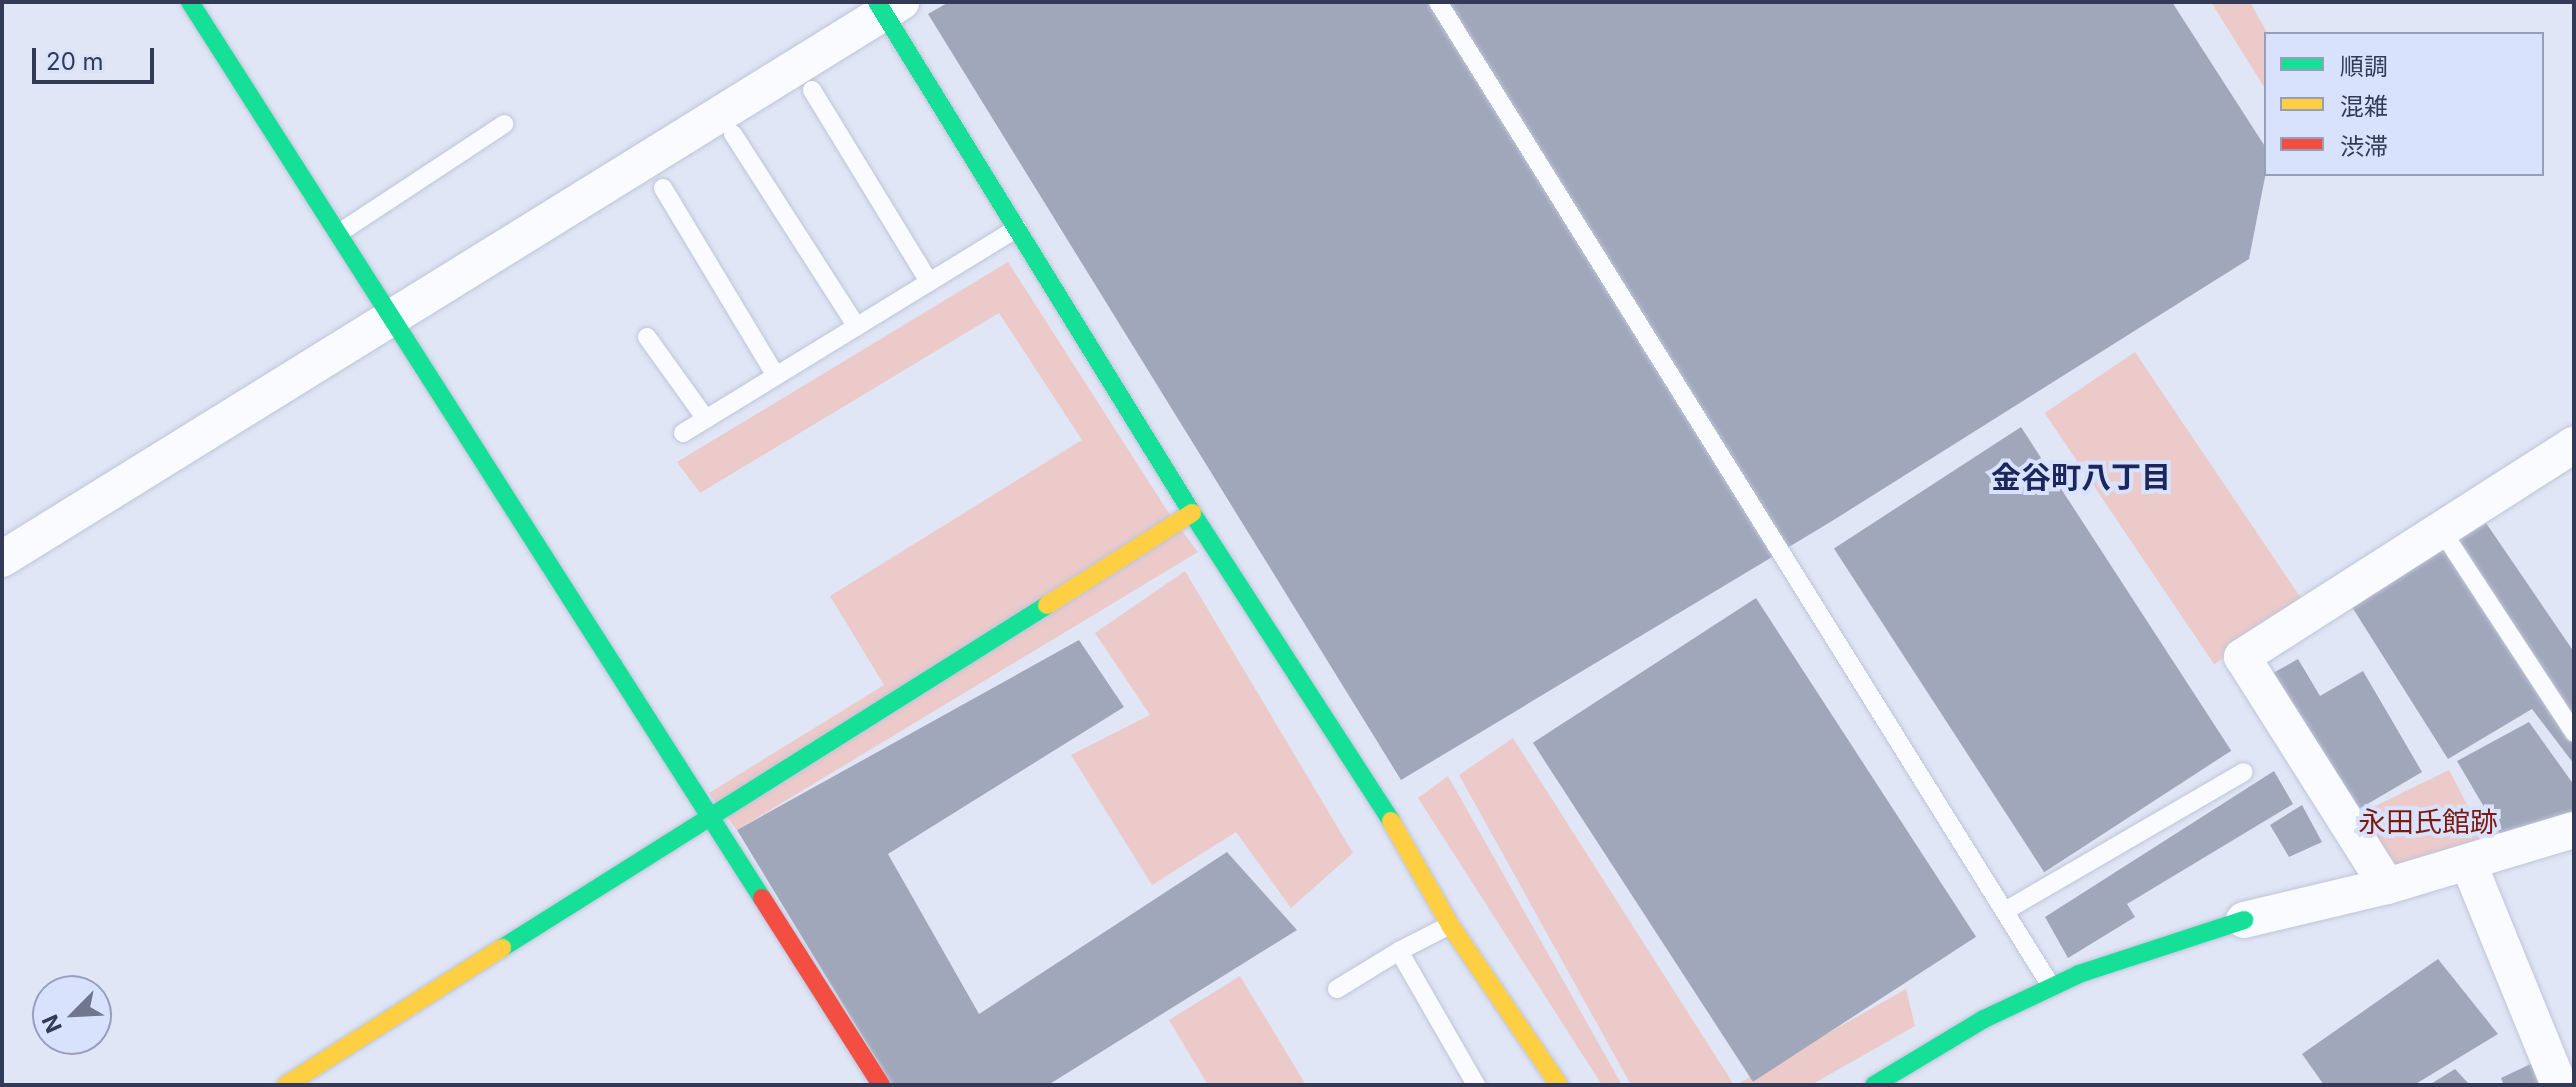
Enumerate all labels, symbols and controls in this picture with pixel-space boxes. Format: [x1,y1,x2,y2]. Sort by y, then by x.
scale bar [36,32,158,82]
legend [2264,32,2544,176]
text: 20 m [46,47,104,76]
text: 順調 [2340,52,2388,81]
text: 混雑 [2340,92,2388,121]
text: 渋滞 [2340,132,2388,161]
district label: 金谷町八丁目 [1991,459,2171,495]
park label: 永田氏館跡 [2358,805,2498,839]
north arrow [32,975,112,1055]
text: N [37,1011,67,1037]

